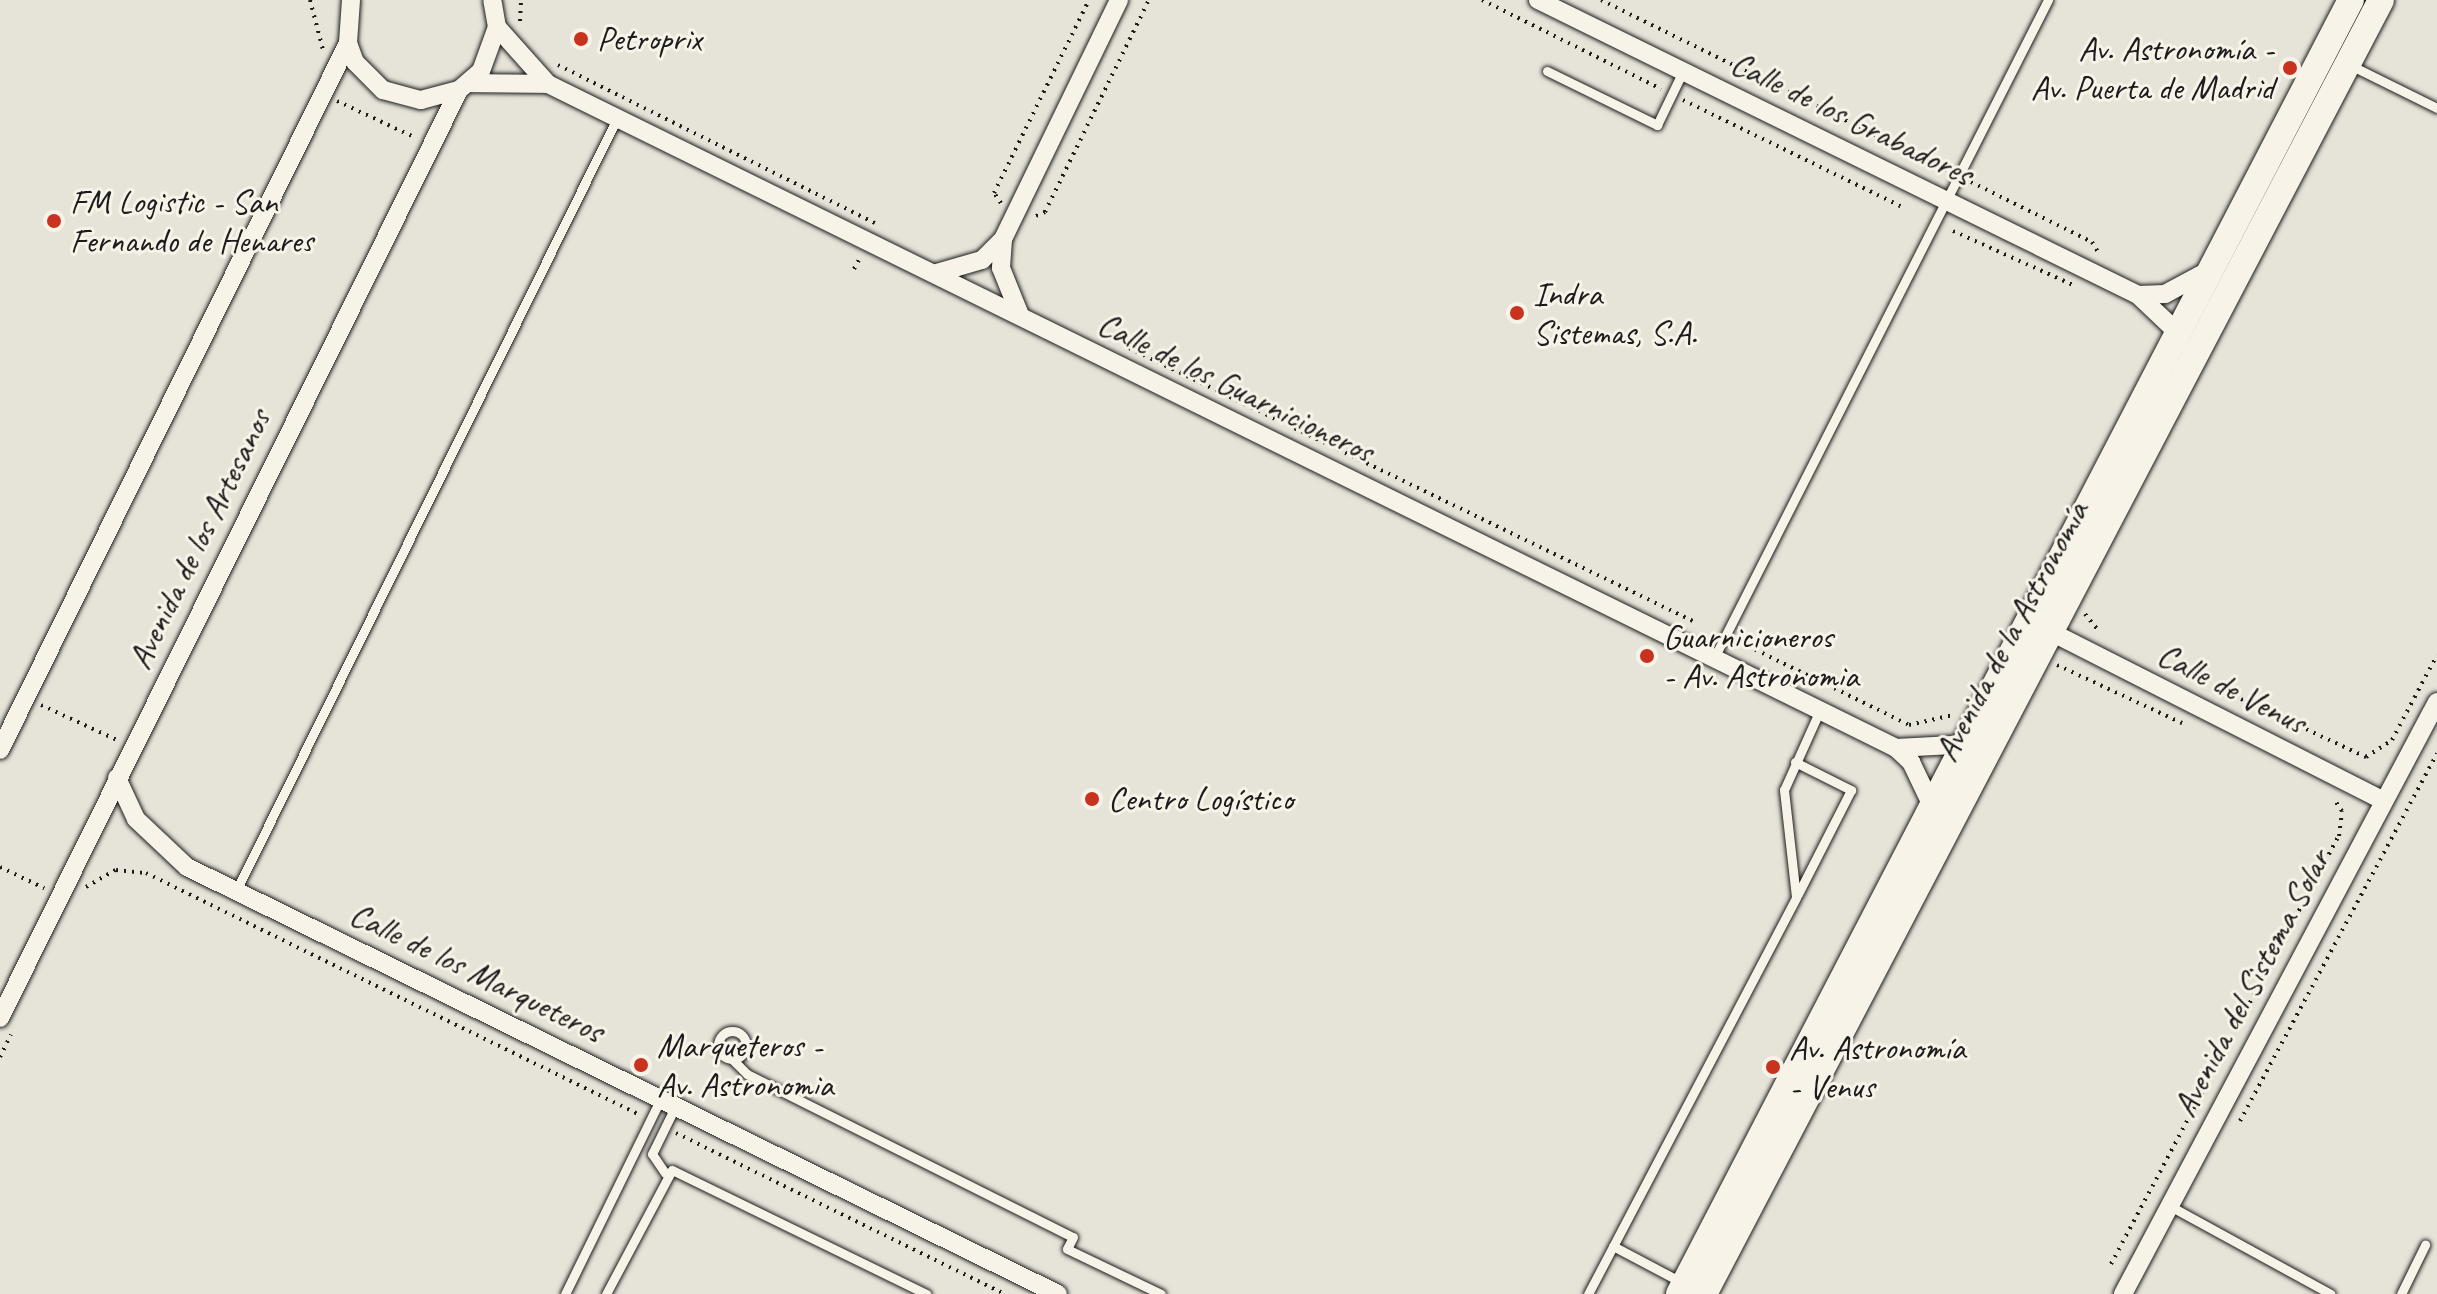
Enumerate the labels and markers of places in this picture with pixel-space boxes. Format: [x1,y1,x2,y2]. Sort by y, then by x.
place label: Petroprix [597,19,702,59]
place label: Av. Astronomía - Av. Puerta de Madrid [2030,28,2274,108]
marker: Petroprix [572,30,590,48]
marker: Av. Astronomía - Av. Puerta de Madrid [2281,59,2299,77]
place label: FM Logistic - San Fernando de Henares [70,181,313,260]
marker: FM Logistic - San Fernando de Henares [45,212,63,230]
place label: Indra Sistemas, S.A. [1533,273,1697,352]
marker: Indra Sistemas, S.A. [1508,304,1526,322]
place label: Guarnicioneros - Av. Astronomia [1663,616,1859,696]
marker: Guarnicioneros - Av. Astronomia [1638,647,1656,665]
place label: Centro Logístico [1108,779,1293,819]
marker: Centro Logístico [1083,790,1101,808]
place label: Marqueteros - Av. Astronomia [657,1025,833,1104]
place label: Av. Astronomía - Venus [1789,1027,1965,1106]
marker: Marqueteros - Av. Astronomia [632,1056,650,1074]
marker: Av. Astronomía - Venus [1764,1058,1782,1076]

